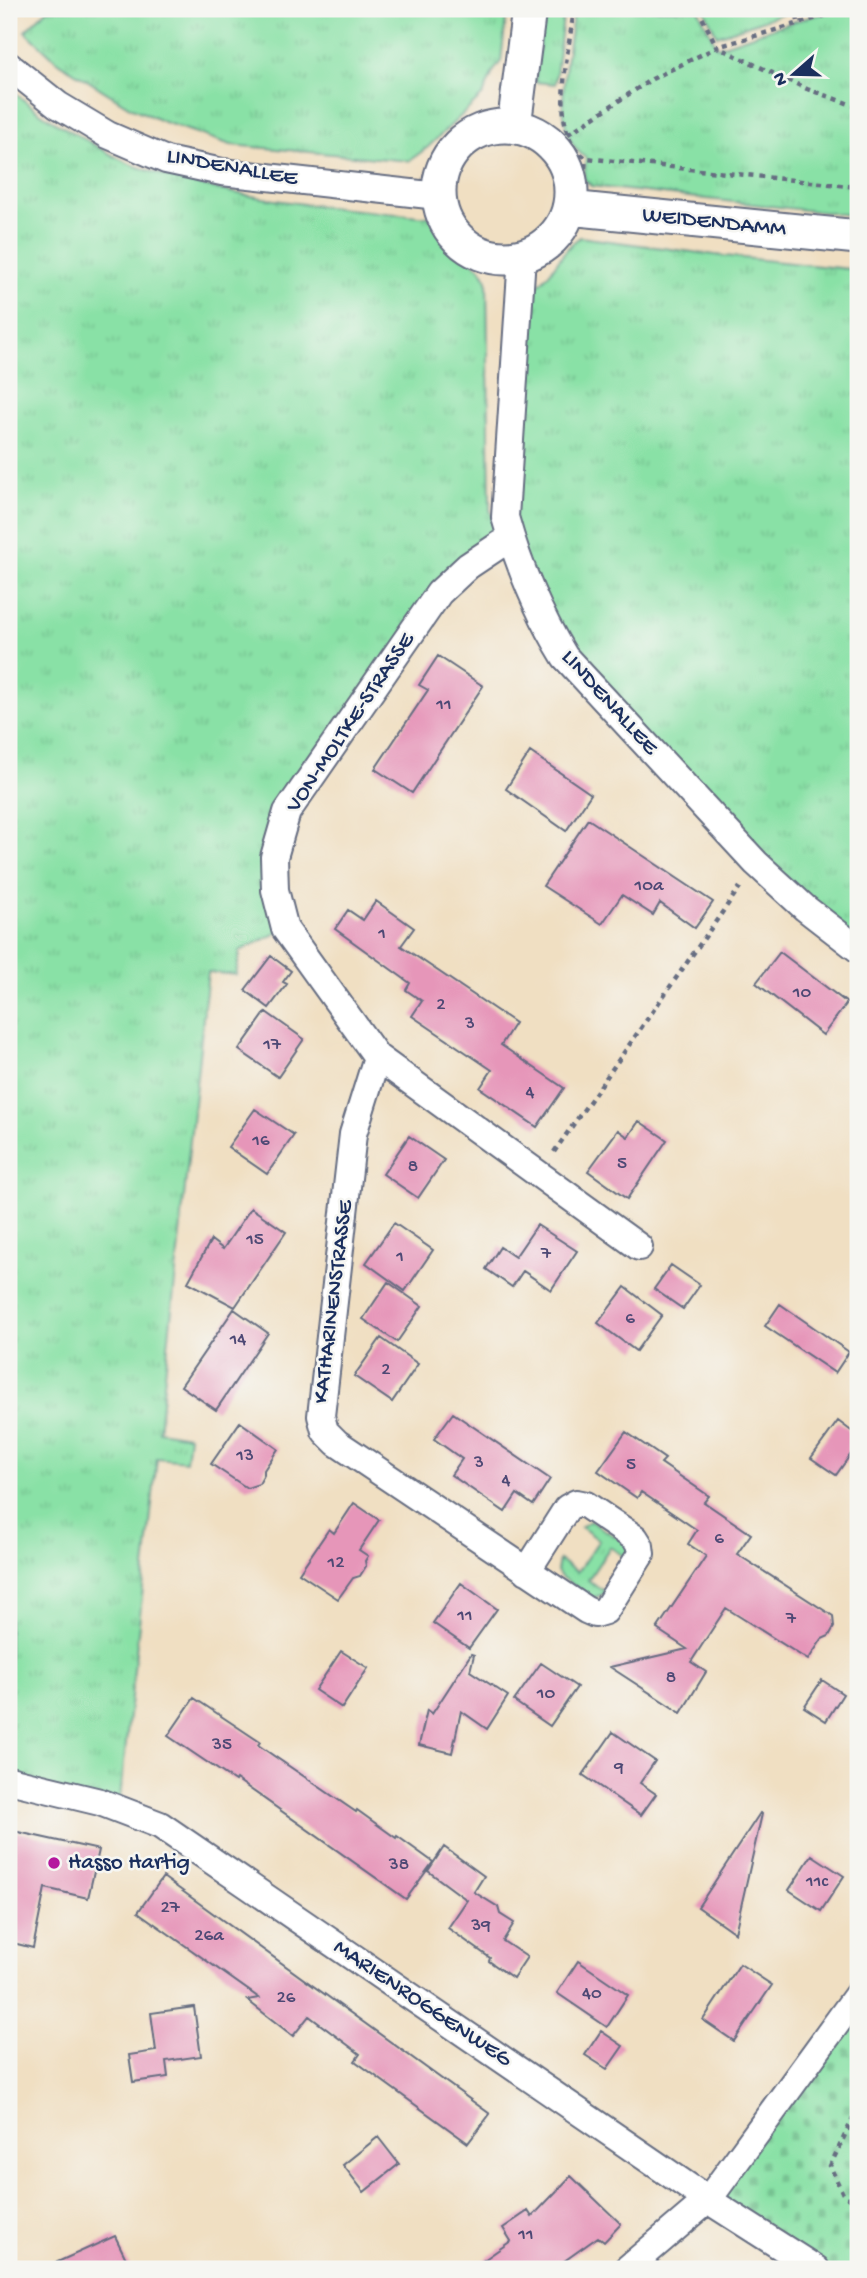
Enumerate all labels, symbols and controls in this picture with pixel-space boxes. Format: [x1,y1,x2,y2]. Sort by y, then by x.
north arrow [758,38,828,108]
text: N [768,69,794,88]
street label: LINDENALLEE [164,143,301,193]
street label: WEIDENDAMM [641,202,788,244]
street label: VON-MOLTKE-STRASSE [280,627,422,819]
street label: LINDENALLEE [555,645,664,762]
house number: 11 [435,694,452,717]
house number: 10a [633,875,665,898]
house number: 1 [377,923,386,946]
house number: 10 [792,982,811,1005]
house number: 2 [436,994,446,1017]
house number: 3 [464,1013,475,1036]
house number: 17 [262,1034,282,1057]
house number: 4 [526,1082,535,1105]
house number: 16 [251,1130,270,1153]
house number: 5 [617,1153,627,1176]
house number: 8 [408,1156,418,1179]
street label: KATHARINENSTRASSE [308,1197,360,1405]
house number: 15 [245,1229,264,1252]
house number: 7 [540,1243,552,1266]
house number: 1 [395,1246,404,1269]
house number: 6 [625,1308,635,1331]
house number: 14 [229,1329,246,1352]
house number: 2 [381,1359,391,1382]
house number: 13 [235,1445,254,1468]
house number: 3 [473,1452,484,1475]
house number: 5 [626,1454,636,1477]
house number: 4 [502,1470,511,1493]
house number: 6 [714,1528,724,1551]
house number: 12 [327,1552,345,1575]
house number: 11 [456,1605,473,1628]
house number: 7 [785,1608,797,1631]
house number: 8 [666,1667,676,1690]
house number: 10 [536,1683,555,1706]
house number: 35 [211,1734,232,1757]
house number: 9 [613,1757,624,1780]
place label: Hasso Hartig [68,1850,190,1877]
house number: 38 [388,1854,409,1877]
marker: Hasso Hartig [46,1855,62,1871]
house number: 11c [805,1871,828,1894]
house number: 27 [160,1897,181,1920]
house number: 39 [470,1915,491,1938]
house number: 26a [194,1925,225,1948]
street label: MARIENROGGENWEG [328,1934,517,2074]
house number: 40 [582,1983,602,2006]
house number: 26 [277,1987,296,2010]
house number: 11 [517,2224,534,2247]

